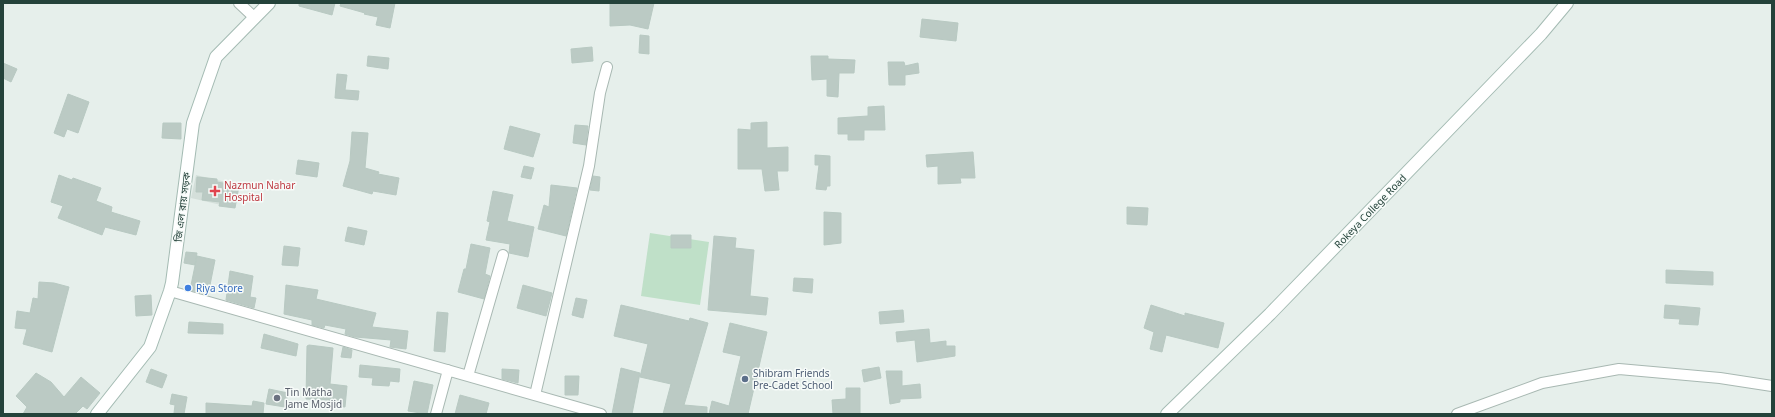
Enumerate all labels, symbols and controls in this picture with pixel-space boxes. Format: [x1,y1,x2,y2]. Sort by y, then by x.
street label: জি এল রায় সড়ক [171,170,193,244]
street label: Rokeya College Road [1331,171,1409,251]
place label: Nazmun Nahar Hospital [224,178,295,204]
marker: Nazmun Nahar Hospital [209,185,221,197]
place label: Riya Store [196,281,243,295]
marker: Riya Store [183,283,193,293]
place label: Shibram Friends Pre-Cadet School [753,366,833,392]
marker: Shibram Friends Pre-Cadet School [740,374,750,384]
place label: Tin Matha Jame Mosjid [284,385,342,411]
marker: Tin Matha Jame Mosjid [272,393,282,403]

